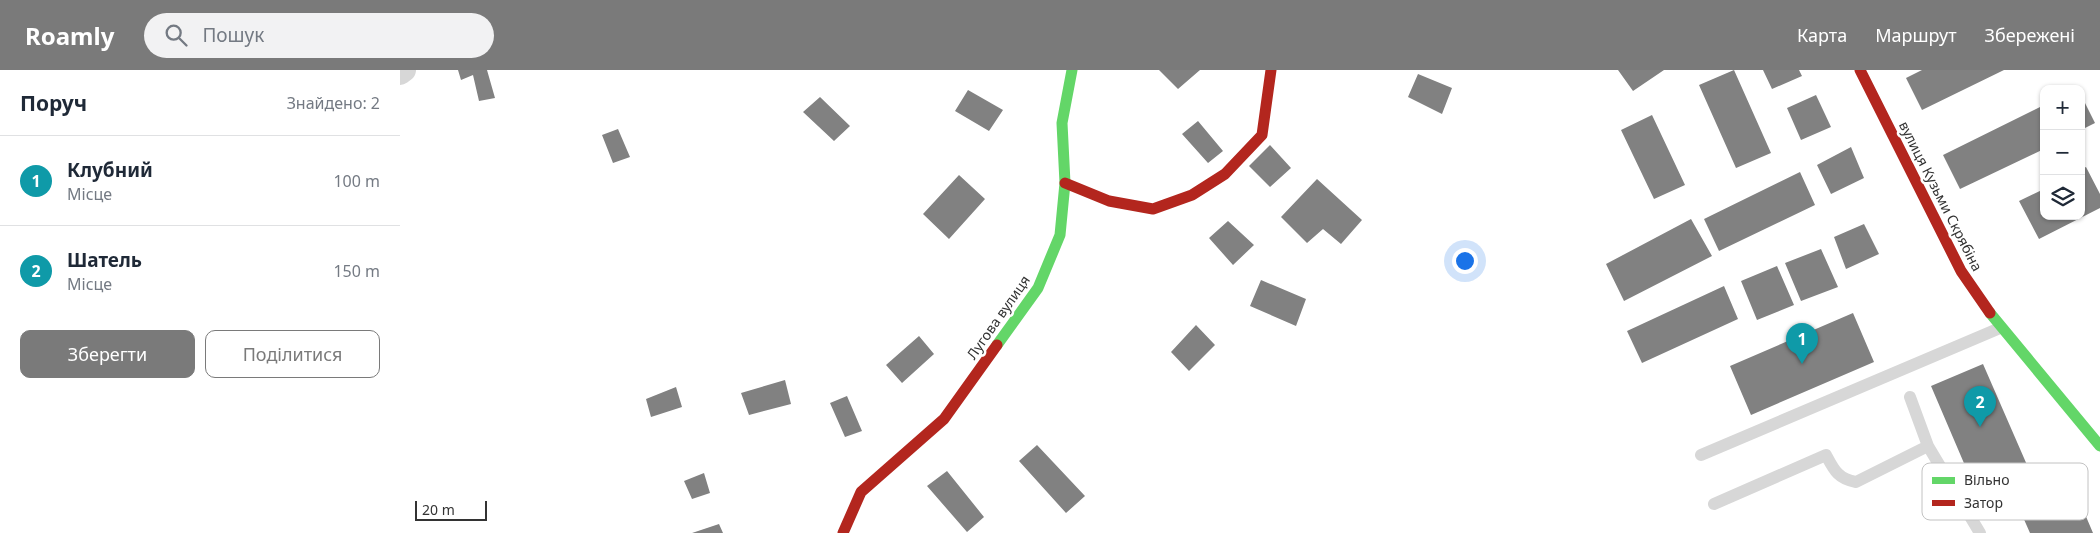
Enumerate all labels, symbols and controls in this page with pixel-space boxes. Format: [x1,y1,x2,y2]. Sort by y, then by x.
search box [144,13,494,58]
text: Roamly [25,19,114,52]
icon: search [162,21,190,49]
text: Пошук [202,22,264,48]
text: Карта [1797,23,1847,47]
text: Маршрут [1875,23,1957,47]
text: Збережені [1985,23,2075,47]
map controls [2040,85,2085,220]
button: + [2040,85,2085,130]
text: Поруч [20,89,87,117]
text: Знайдено: 2 [287,92,380,114]
street label: вулиця Кузьми Скрябіна [1895,118,1987,274]
button: − [2040,130,2085,175]
text: Клубний [67,157,153,183]
text: 1 [31,170,41,192]
text: 100 m [333,170,380,192]
button: layers [2040,175,2085,220]
text: Місце [67,183,112,205]
text: Шатель [67,247,142,273]
your location [1452,248,1478,274]
text: 2 [31,260,41,282]
text: 150 m [333,260,380,282]
street label: Лугова вулиця [962,271,1034,363]
text: Місце [67,273,112,295]
pin: 1 [1786,323,1818,364]
button: Зберегти [20,330,195,378]
button: Поділитися [205,330,380,378]
pin: 2 [1964,386,1996,427]
legend [1922,463,2088,520]
text: Вільно [1964,470,2009,489]
text: Затор [1964,493,2003,512]
scale bar [415,498,488,521]
text: 20 m [422,500,455,519]

